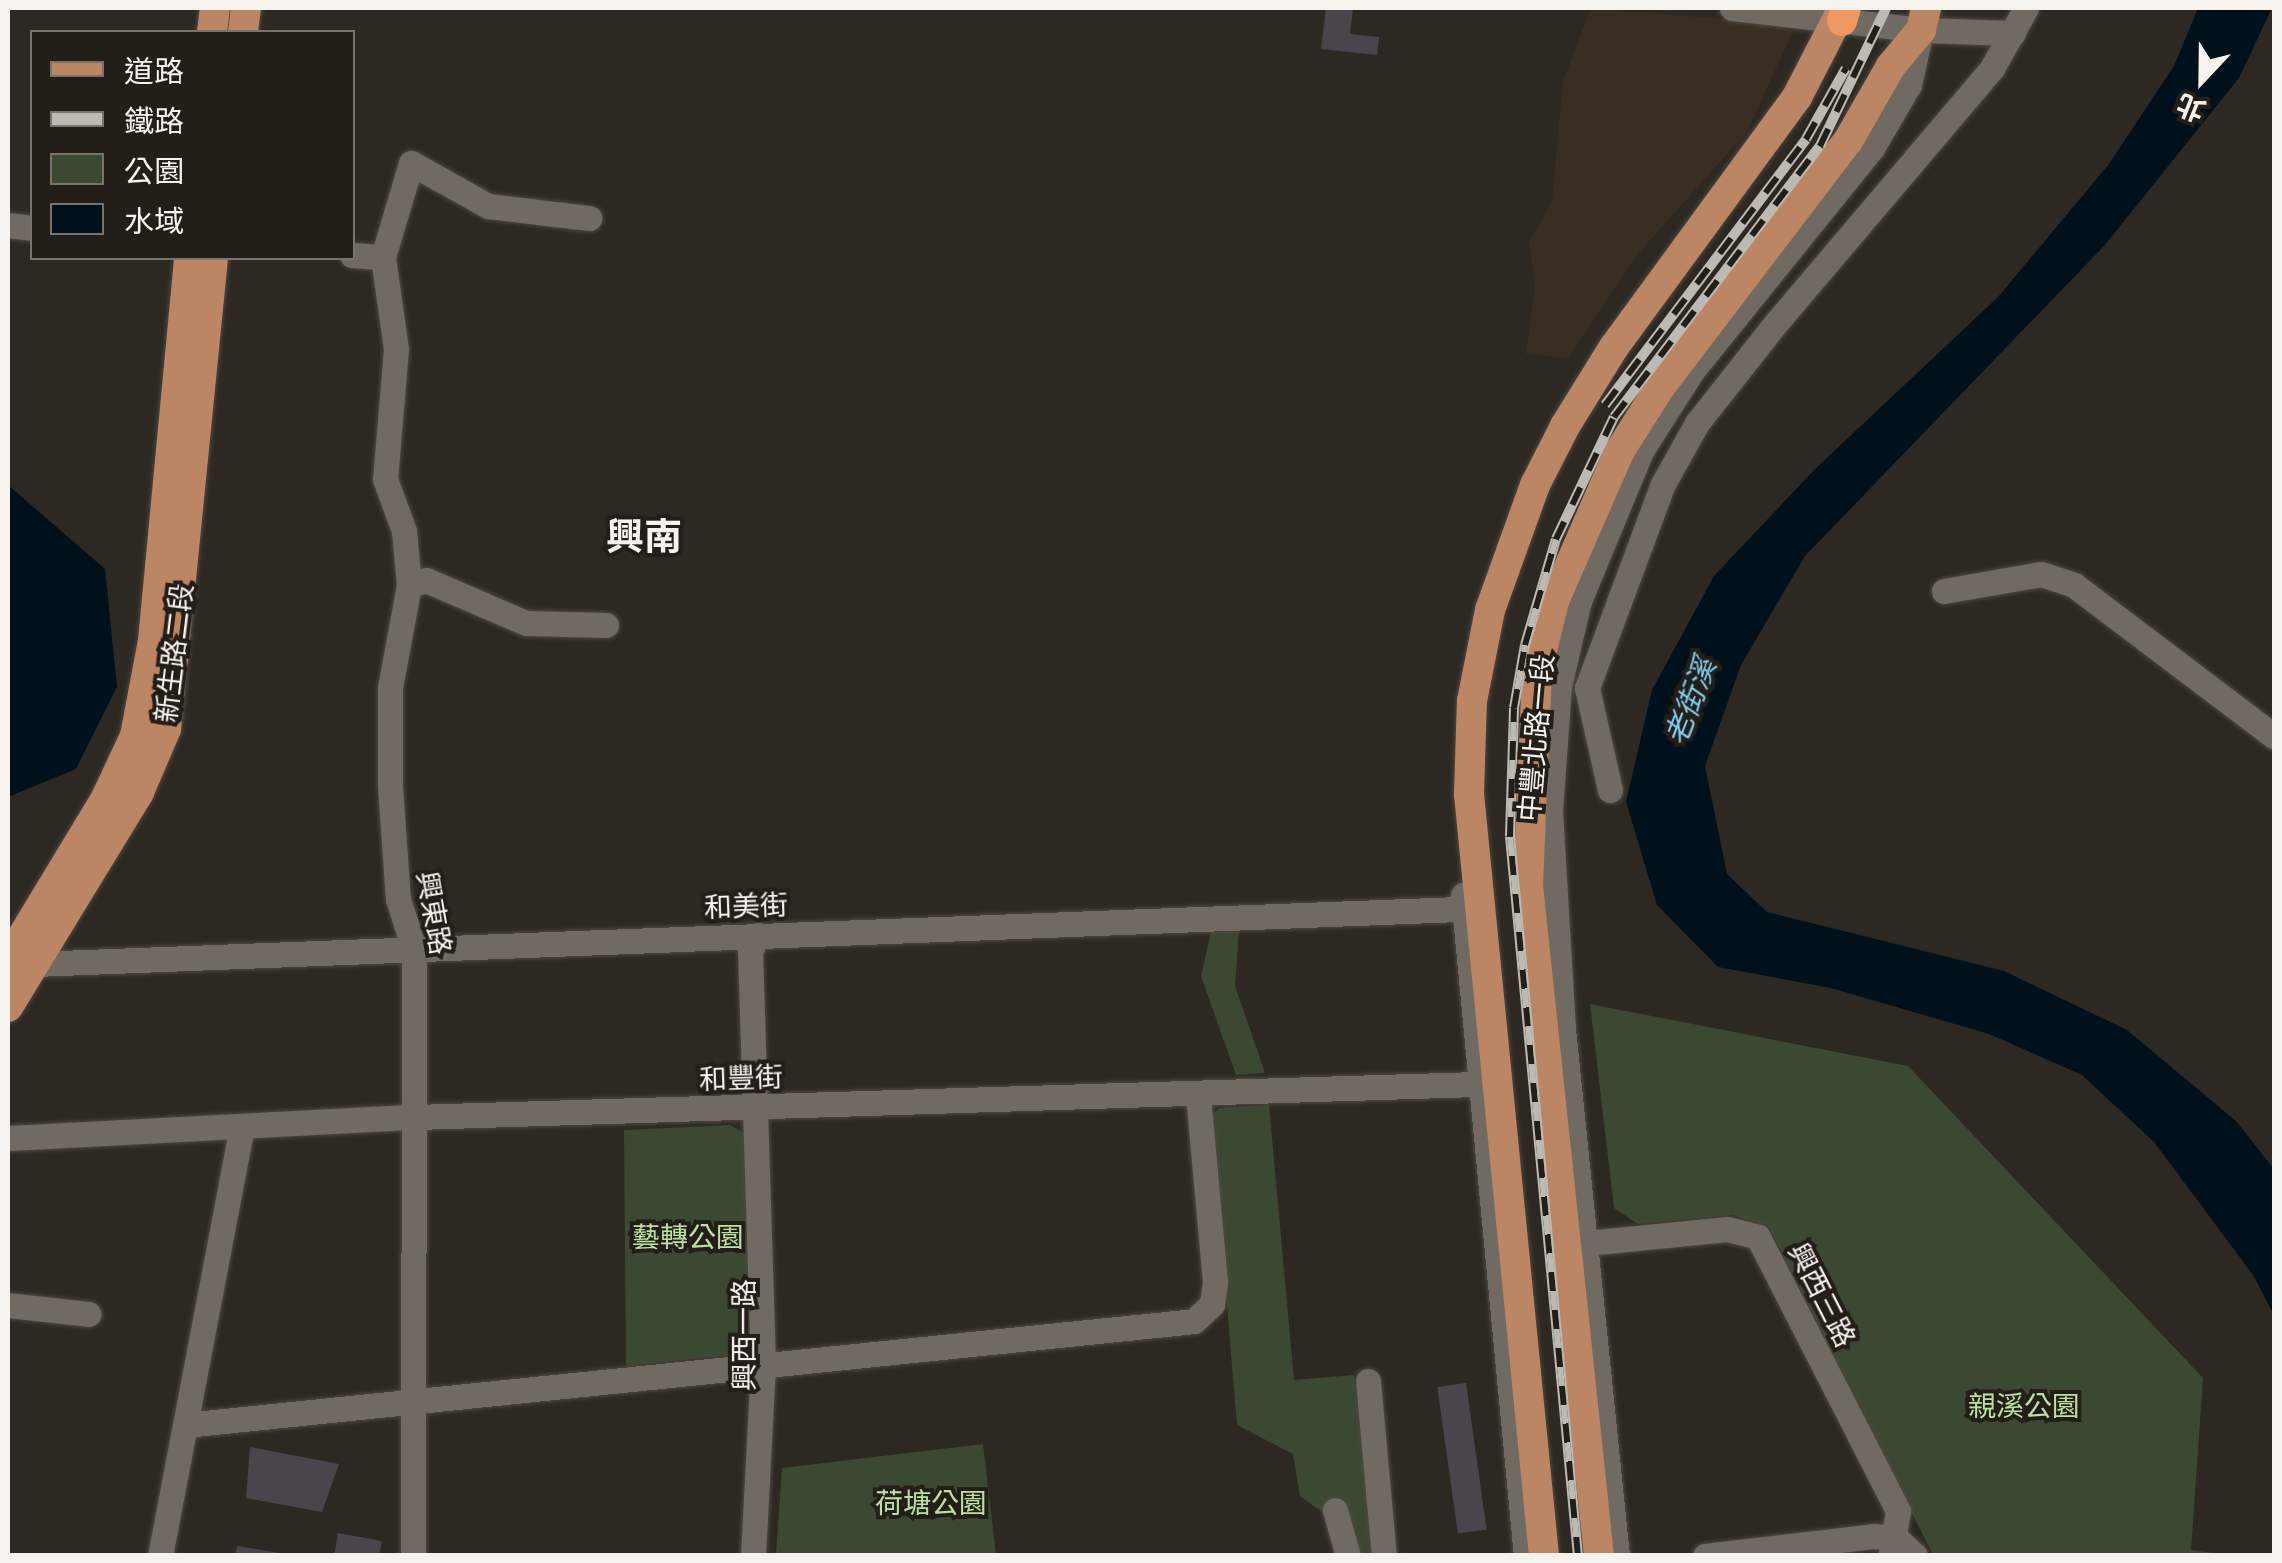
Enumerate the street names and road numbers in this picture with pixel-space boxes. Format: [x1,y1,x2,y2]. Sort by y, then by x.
street label: 新生路二段 [149,581,199,725]
street label: 中豐北路一段 [1512,653,1560,823]
street label: 興東路 [410,869,458,957]
street label: 和美街 [703,888,789,924]
street label: 和豐街 [698,1060,784,1096]
street label: 興西三路 [1782,1237,1862,1353]
street label: 興西一路 [727,1279,761,1391]

